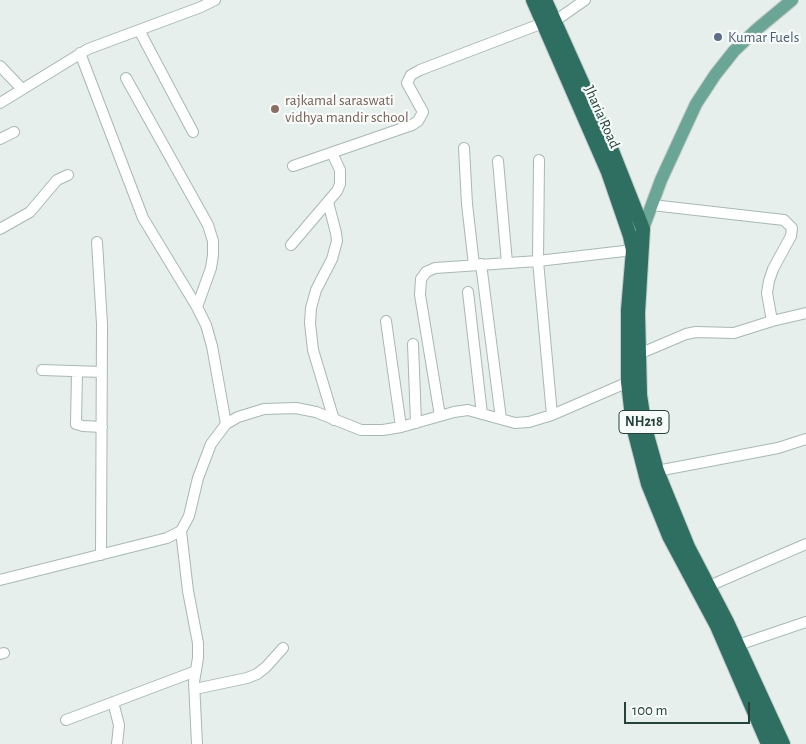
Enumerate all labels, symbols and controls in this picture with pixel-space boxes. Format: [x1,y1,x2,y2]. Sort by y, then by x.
place label: Kumar Fuels [728,28,799,46]
marker: Kumar Fuels [712,31,724,43]
street label: Jharia Road [580,83,624,151]
place label: rajkamal saraswati vidhya mandir school [285,91,409,126]
marker: rajkamal saraswati vidhya mandir school [269,103,281,115]
road number: NH218 [619,411,669,434]
scale bar [626,692,752,724]
text: 100 m [632,703,667,718]

